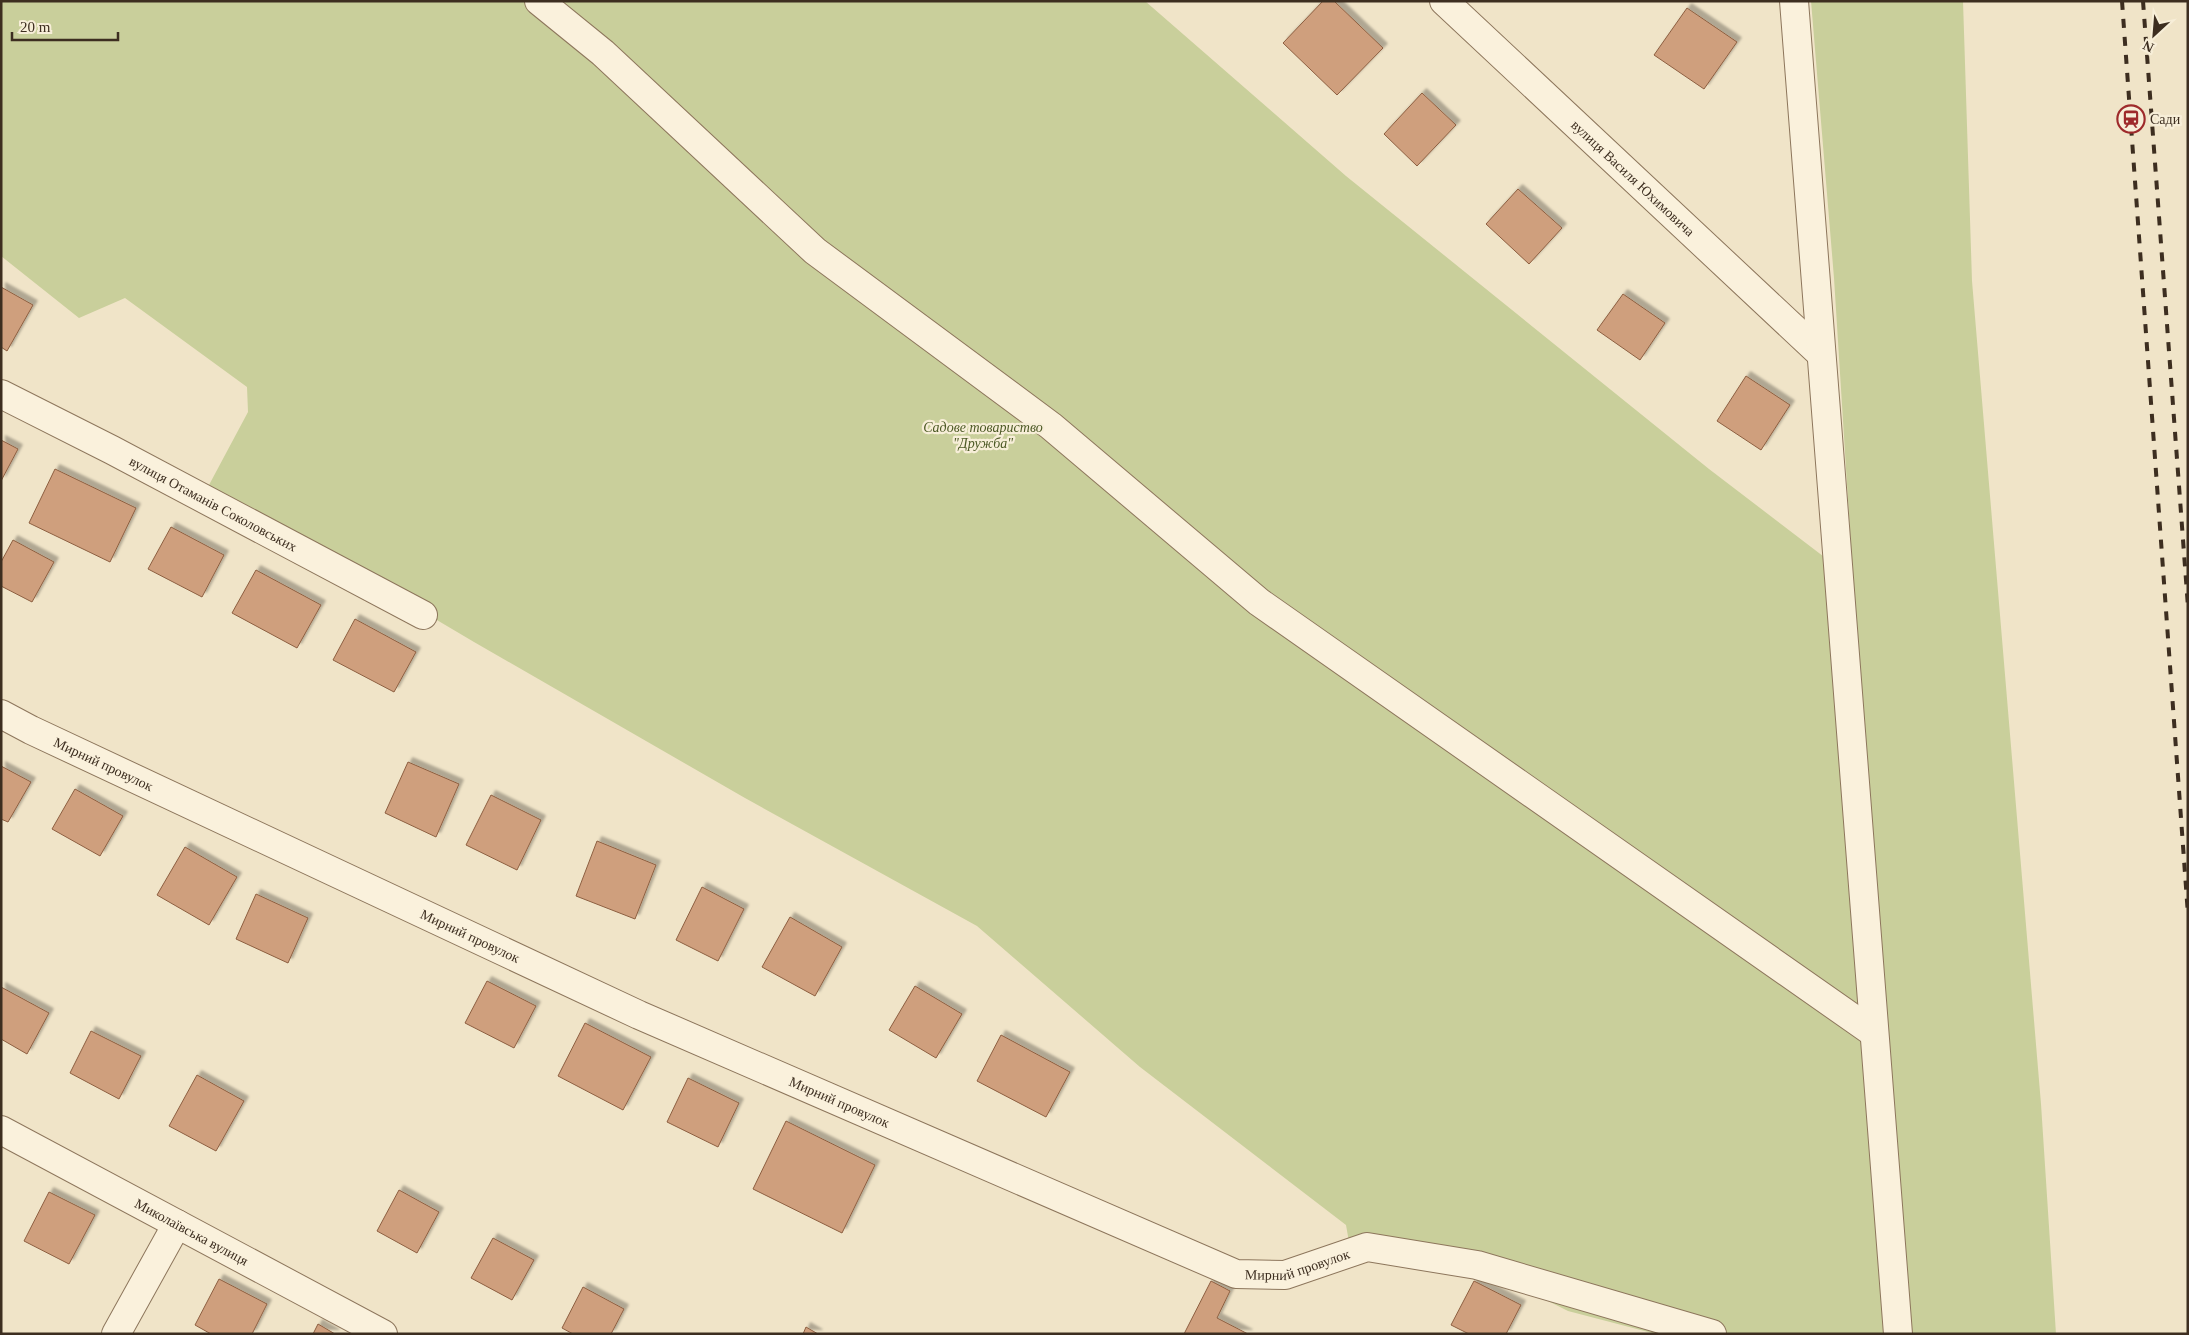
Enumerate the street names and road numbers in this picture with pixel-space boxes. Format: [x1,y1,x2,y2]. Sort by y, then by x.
street label: вулиця Василя Юхимовича [1568,117,1698,240]
street label: вулиця Отаманів Соколовських [127,453,300,554]
street label: Мирний провулок [51,734,156,794]
street label: Мирний провулок [418,906,522,966]
street label: Мирний провулок [787,1074,892,1130]
street label: Миколаївська вулиця [132,1195,251,1268]
street label: Мирний провулок [1245,1246,1352,1283]

